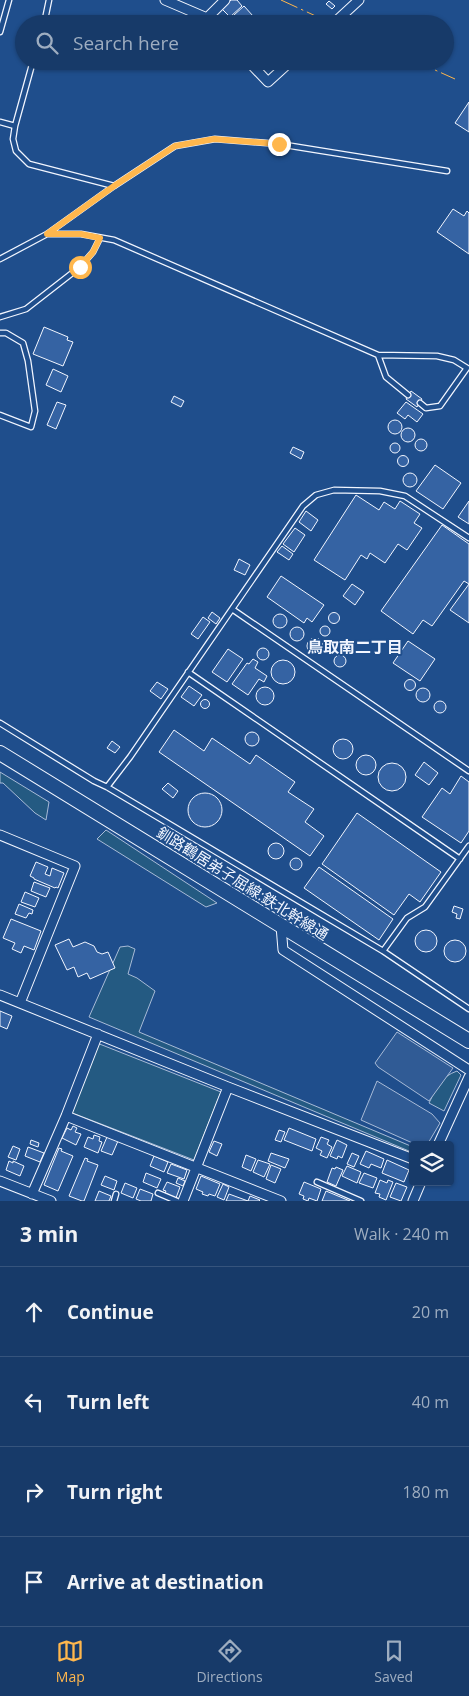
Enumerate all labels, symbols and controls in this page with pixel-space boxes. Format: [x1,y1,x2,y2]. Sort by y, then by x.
search box [15,15,454,70]
icon: search [33,29,61,57]
text: Search here [73,30,179,56]
route end [268,133,291,156]
route start [69,256,92,279]
district label: 鳥取南二丁目 [307,636,403,658]
street label: 釧路鶴居弟子屈線:鉄北幹線通 [153,822,333,944]
map controls [409,1141,454,1186]
button: layers [409,1141,454,1186]
text: 3 min [20,1220,78,1248]
text: Walk · 240 m [354,1223,449,1245]
icon: ahead [20,1298,48,1326]
text: Continue [67,1299,154,1325]
text: 20 m [412,1301,449,1323]
icon: left [20,1388,48,1416]
text: Turn left [67,1389,149,1415]
text: 40 m [412,1391,449,1413]
icon: right [20,1478,48,1506]
text: Turn right [67,1479,162,1505]
text: 180 m [403,1481,449,1503]
icon: arrive [20,1568,48,1596]
text: Arrive at destination [67,1569,264,1595]
tab: Map [56,1637,85,1686]
tab: Directions [196,1637,263,1686]
tab: Saved [374,1637,413,1686]

